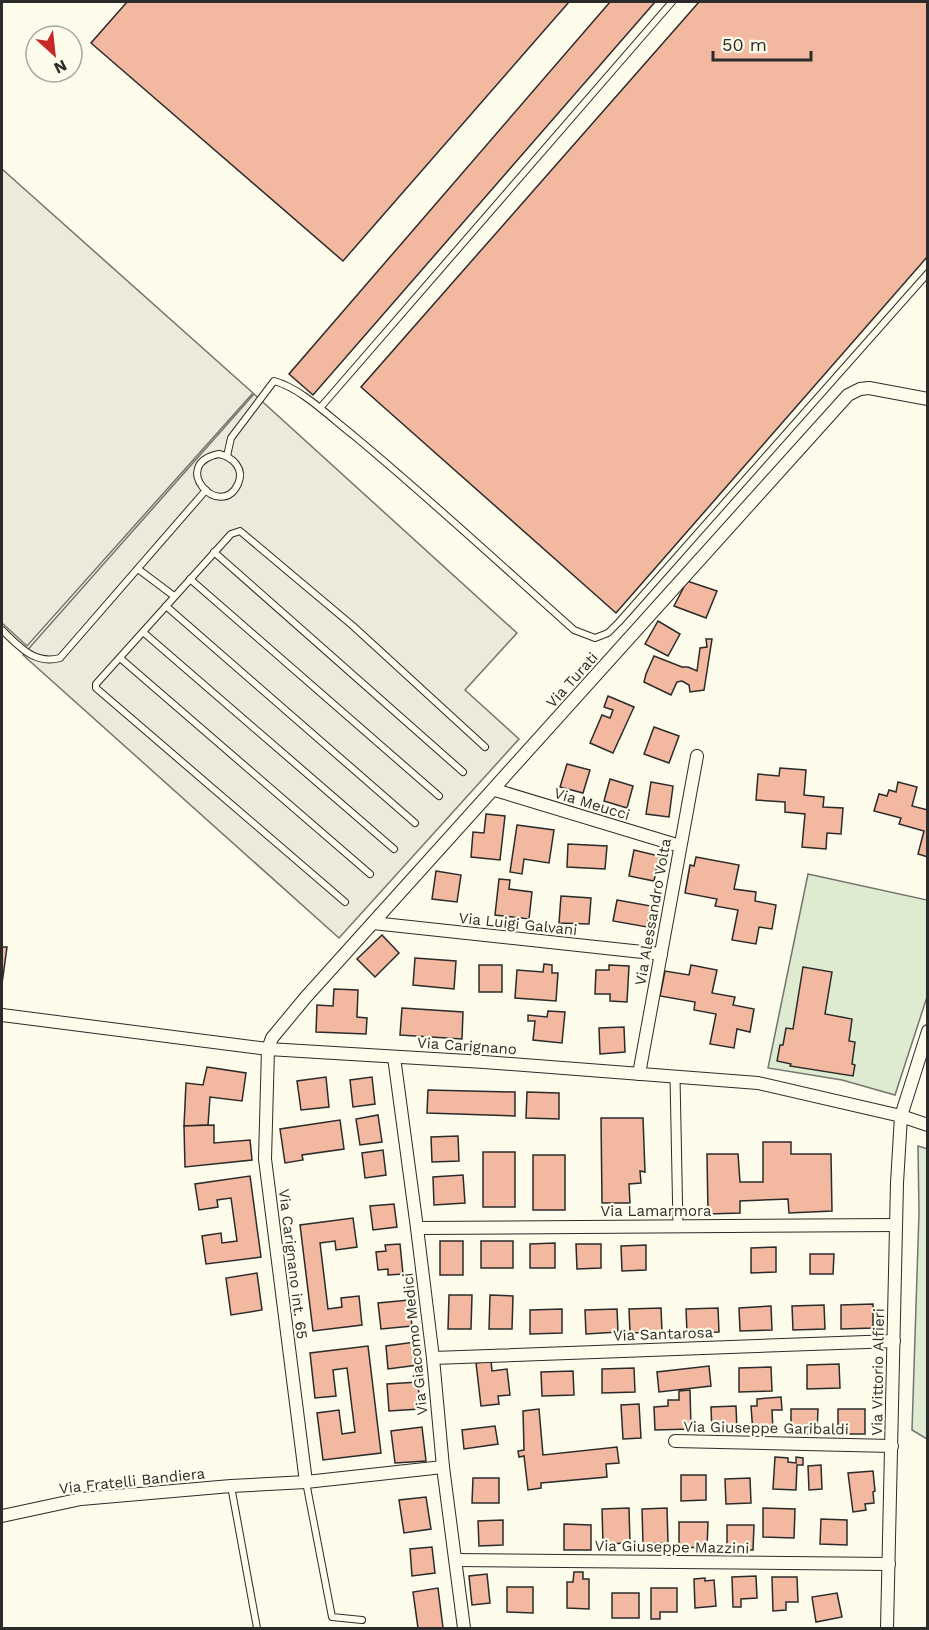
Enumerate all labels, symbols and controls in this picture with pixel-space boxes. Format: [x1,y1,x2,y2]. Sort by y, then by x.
north arrow [24,24,84,84]
scale bar [713,24,810,62]
text: 50 m [722,34,767,55]
text: N [51,56,70,78]
street label: Via Turati [542,649,602,711]
street label: Via Meucci [552,784,632,824]
street label: Via Alessandro Volta [631,837,675,987]
street label: Via Luigi Galvani [458,909,578,939]
street label: Via Carignano [417,1034,517,1058]
street label: Via Carignano int. 65 [275,1188,311,1340]
street label: Via Lamarmora [600,1202,712,1220]
street label: Via Giacomo Medici [399,1272,431,1416]
street label: Via Vittorio Alfieri [868,1308,888,1436]
street label: Via Santarosa [613,1323,714,1345]
street label: Via Giuseppe Garibaldi [683,1418,849,1438]
street label: Via Fratelli Bandiera [58,1464,206,1498]
street label: Via Giuseppe Mazzini [594,1537,750,1557]

